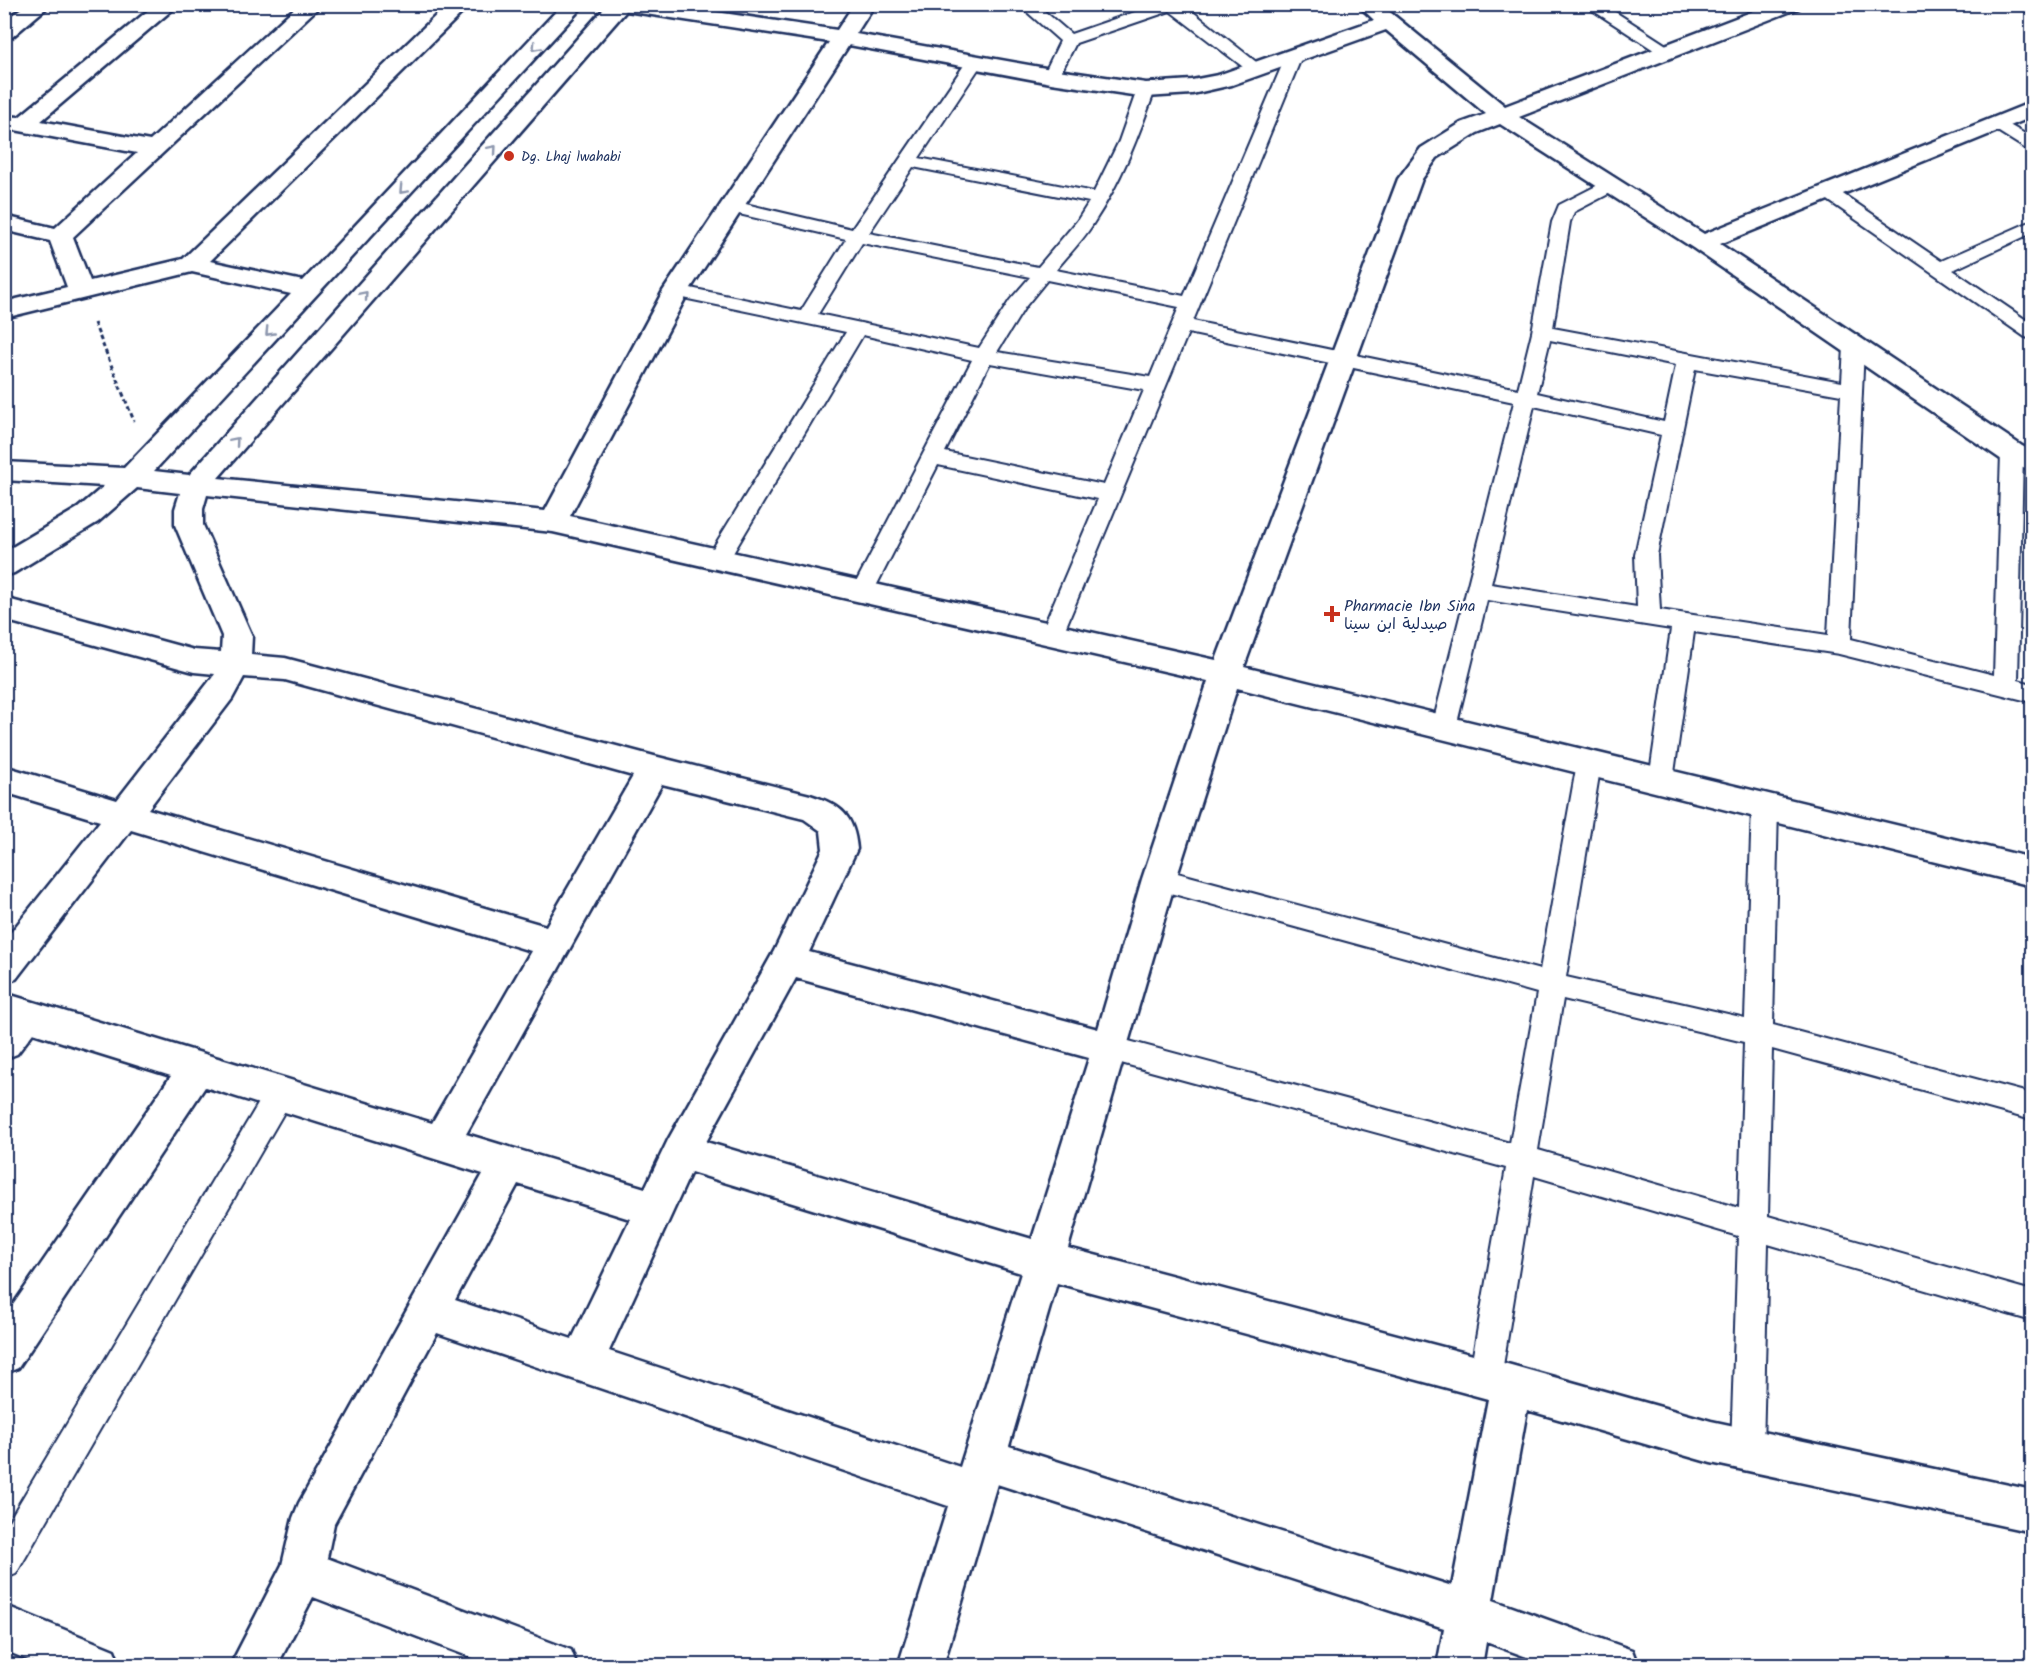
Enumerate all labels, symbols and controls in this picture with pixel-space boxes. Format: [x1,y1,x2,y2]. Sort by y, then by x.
one-way arrow [532,40,543,51]
one-way arrow [486,145,497,156]
place label: Dg. Lhaj lwahabi [521,146,621,168]
marker: Dg. Lhaj lwahabi [502,149,516,163]
one-way arrow [399,183,410,194]
one-way arrow [357,291,368,302]
one-way arrow [266,325,277,336]
one-way arrow [228,437,239,448]
place label: Pharmacie Ibn Sina صيدلية ابن سينا [1344,594,1476,637]
marker: Pharmacie Ibn Sina صيدلية ابن سينا [1325,607,1339,621]

